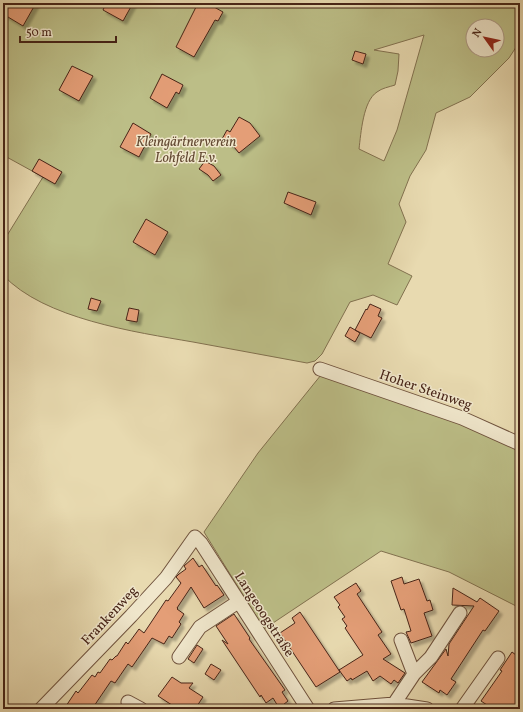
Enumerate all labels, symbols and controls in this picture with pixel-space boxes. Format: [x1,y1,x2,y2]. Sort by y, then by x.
scale bar [20,18,116,44]
north arrow [465,18,505,58]
text: 50 m [26,25,52,41]
text: N [469,26,486,41]
park label: Kleingärtnerverein Lohfeld E.v. [136,133,236,168]
street label: Hoher Steinweg [376,366,475,415]
street label: Langeoogstraße [229,569,299,661]
street label: Frankenweg [78,582,143,650]

